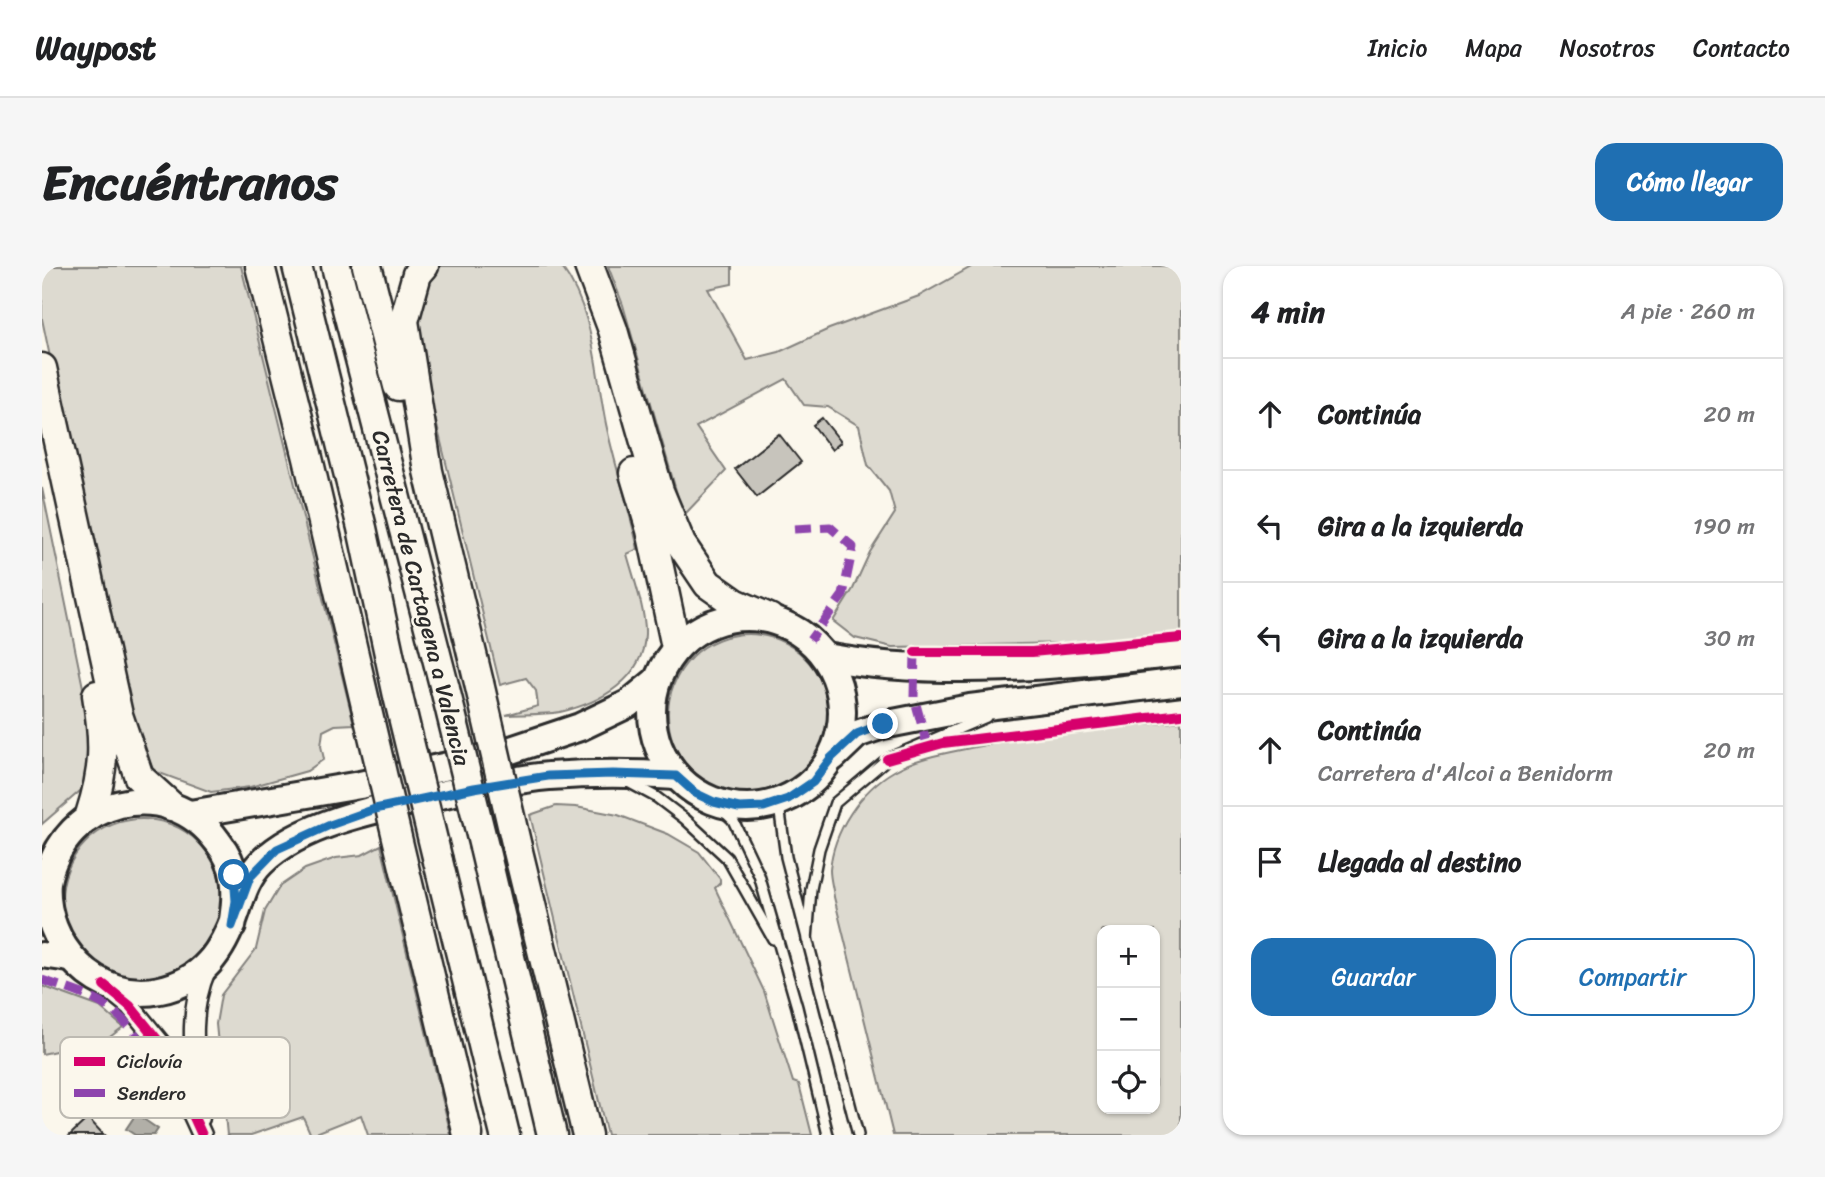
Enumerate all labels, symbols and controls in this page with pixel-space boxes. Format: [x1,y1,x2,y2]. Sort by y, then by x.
text: Waypost [35,19,156,77]
text: Inicio [1368,27,1427,69]
text: Mapa [1465,27,1522,69]
text: Nosotros [1560,27,1655,69]
text: Contacto [1693,27,1790,69]
text: Encuéntranos [42,139,338,226]
button: Cómo llegar [1595,143,1783,221]
text: 4 min [1251,285,1325,339]
text: A pie · 260 m [1621,291,1755,332]
text: Continúa [1318,391,1421,437]
text: 20 m [1704,394,1755,435]
icon: ahead [1251,395,1289,433]
street label: Carretera de Cartagena a Valencia [359,426,483,771]
text: Gira a la izquierda [1318,503,1523,549]
text: 190 m [1693,506,1755,547]
icon: left [1251,507,1289,545]
text: Gira a la izquierda [1318,615,1523,661]
text: 30 m [1704,618,1755,659]
icon: left [1251,619,1289,657]
text: Continúa [1318,707,1421,753]
route end [867,708,898,739]
text: 20 m [1704,730,1755,771]
icon: ahead [1251,731,1289,769]
text: Carretera d'Alcoi a Benidorm [1318,753,1613,794]
text: Llegada al destino [1318,839,1521,885]
icon: arrive [1251,843,1289,881]
route start [218,859,249,890]
map controls [1097,925,1160,1114]
button: + [1097,925,1160,988]
button: Guardar [1251,938,1496,1016]
button: Compartir [1510,938,1755,1016]
button: − [1097,988,1160,1051]
legend [60,1037,290,1118]
text: Ciclovía [117,1045,183,1078]
button: locate [1097,1051,1160,1114]
text: Sendero [117,1077,186,1110]

